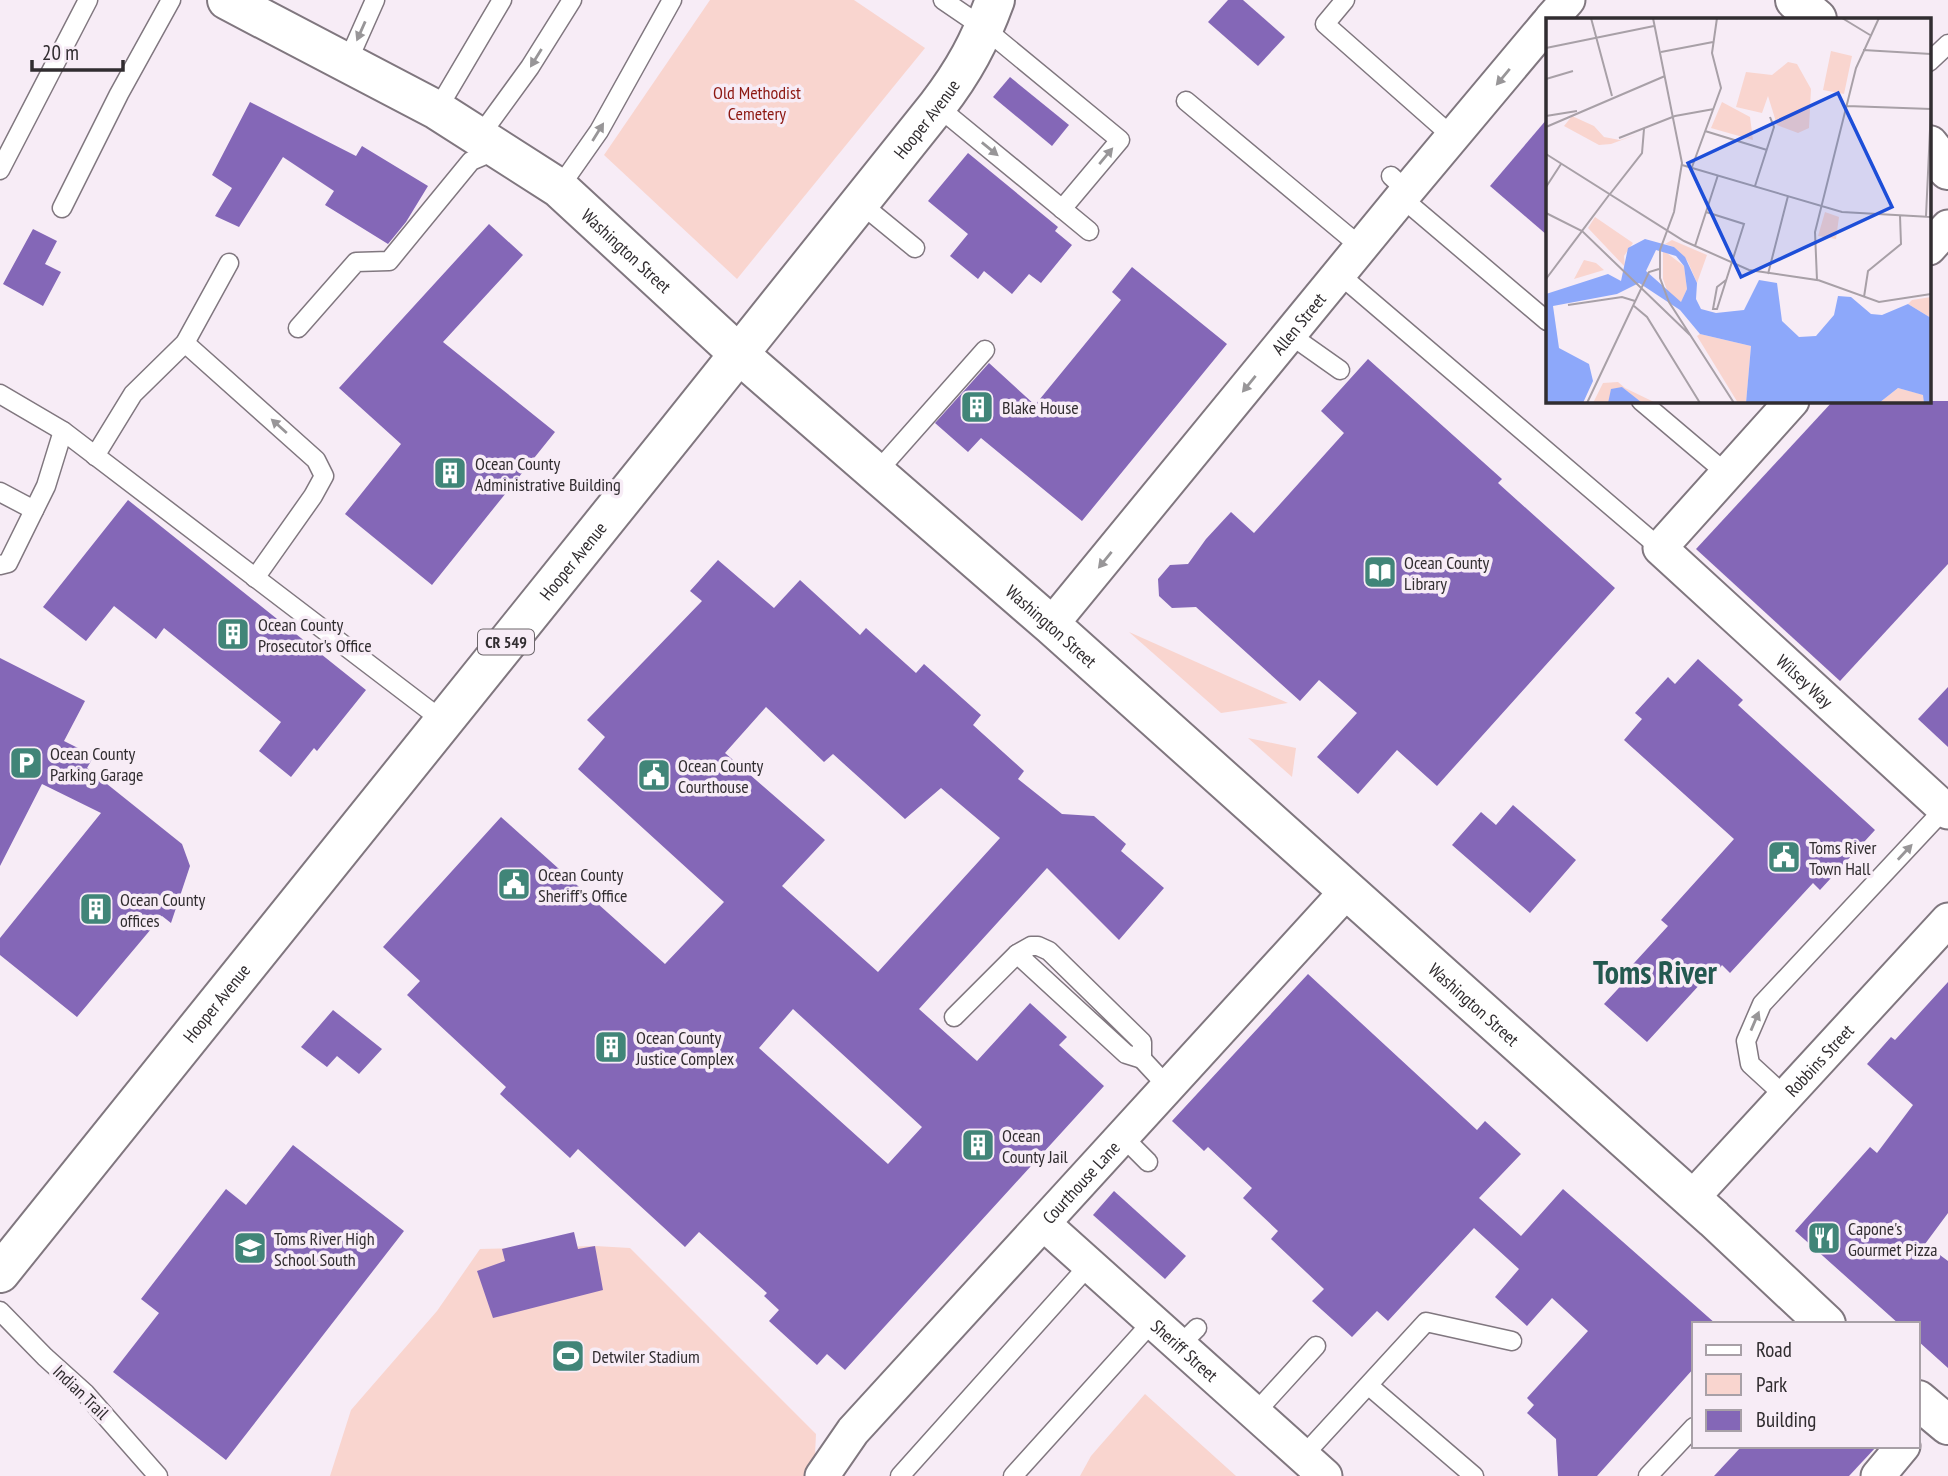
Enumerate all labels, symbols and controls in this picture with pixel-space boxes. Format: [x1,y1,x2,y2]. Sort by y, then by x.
inset map [1546,18,1930,402]
one-way arrow [355,21,366,42]
scale bar [32,28,122,72]
text: 20 m [42,39,79,66]
one-way arrow [529,48,542,67]
one-way arrow [1496,67,1511,85]
street label: Hooper Avenue [888,75,964,163]
park label: Old Methodist Cemetery [713,81,801,125]
one-way arrow [592,122,605,141]
one-way arrow [980,142,998,157]
one-way arrow [1098,148,1113,165]
street label: Washington Street [577,203,676,298]
street label: Allen Street [1266,288,1331,359]
one-way arrow [1242,375,1257,392]
building icon: Blake House [958,388,996,426]
place label: Blake House [1002,396,1079,419]
one-way arrow [270,419,287,434]
place label: Ocean County Administrative Building [475,452,621,496]
building icon: Ocean County Administrative Building [431,454,469,492]
street label: Hooper Avenue [534,517,611,605]
one-way arrow [1097,550,1112,568]
place label: Ocean County Library [1404,551,1489,595]
library icon: Ocean County Library [1361,553,1399,591]
street label: Washington Street [1001,580,1102,672]
place label: Ocean County Prosecutor's Office [258,613,372,657]
building icon: Ocean County Prosecutor's Office [214,615,252,653]
road number: CR 549 [478,629,534,654]
street label: Wilsey Way [1772,649,1838,713]
place label: Ocean County Parking Garage [50,742,144,786]
parking icon: Ocean County Parking Garage [7,744,45,782]
place label: Ocean County Courthouse [678,754,763,798]
public building icon: Ocean County Courthouse [635,756,673,794]
place label: Toms River Town Hall [1809,836,1877,880]
public building icon: Toms River Town Hall [1765,838,1803,876]
one-way arrow [1896,844,1912,861]
place label: Ocean County Sheriff's Office [538,863,627,907]
public building icon: Ocean County Sheriff's Office [495,865,533,903]
place label: Ocean County offices [120,888,205,932]
building icon: Ocean County offices [77,890,115,928]
district label: Toms River [1593,951,1718,993]
street label: Washington Street [1424,957,1524,1051]
street label: Hooper Avenue [178,959,255,1047]
one-way arrow [1749,1011,1760,1032]
street label: Robbins Street [1780,1019,1858,1101]
place label: Ocean County Justice Complex [635,1026,735,1070]
building icon: Ocean County Justice Complex [592,1028,630,1066]
place label: Ocean County Jail [1002,1124,1069,1168]
building icon: Ocean County Jail [959,1126,997,1164]
street label: Courthouse Lane [1037,1136,1124,1228]
place label: Capone's Gourmet Pizza [1848,1217,1937,1261]
restaurant icon: Capone's Gourmet Pizza [1805,1219,1843,1257]
place label: Toms River High School South [274,1227,375,1271]
school or university icon: Toms River High School South [231,1229,269,1267]
street label: Sheriff Street [1146,1314,1223,1386]
legend [1692,1322,1920,1448]
text: Road [1756,1336,1792,1363]
sports icon: Detwiler Stadium [549,1337,587,1375]
place label: Detwiler Stadium [592,1345,700,1368]
street label: Indian Trail [48,1360,114,1425]
text: Park [1756,1371,1787,1398]
text: Building [1756,1406,1816,1433]

